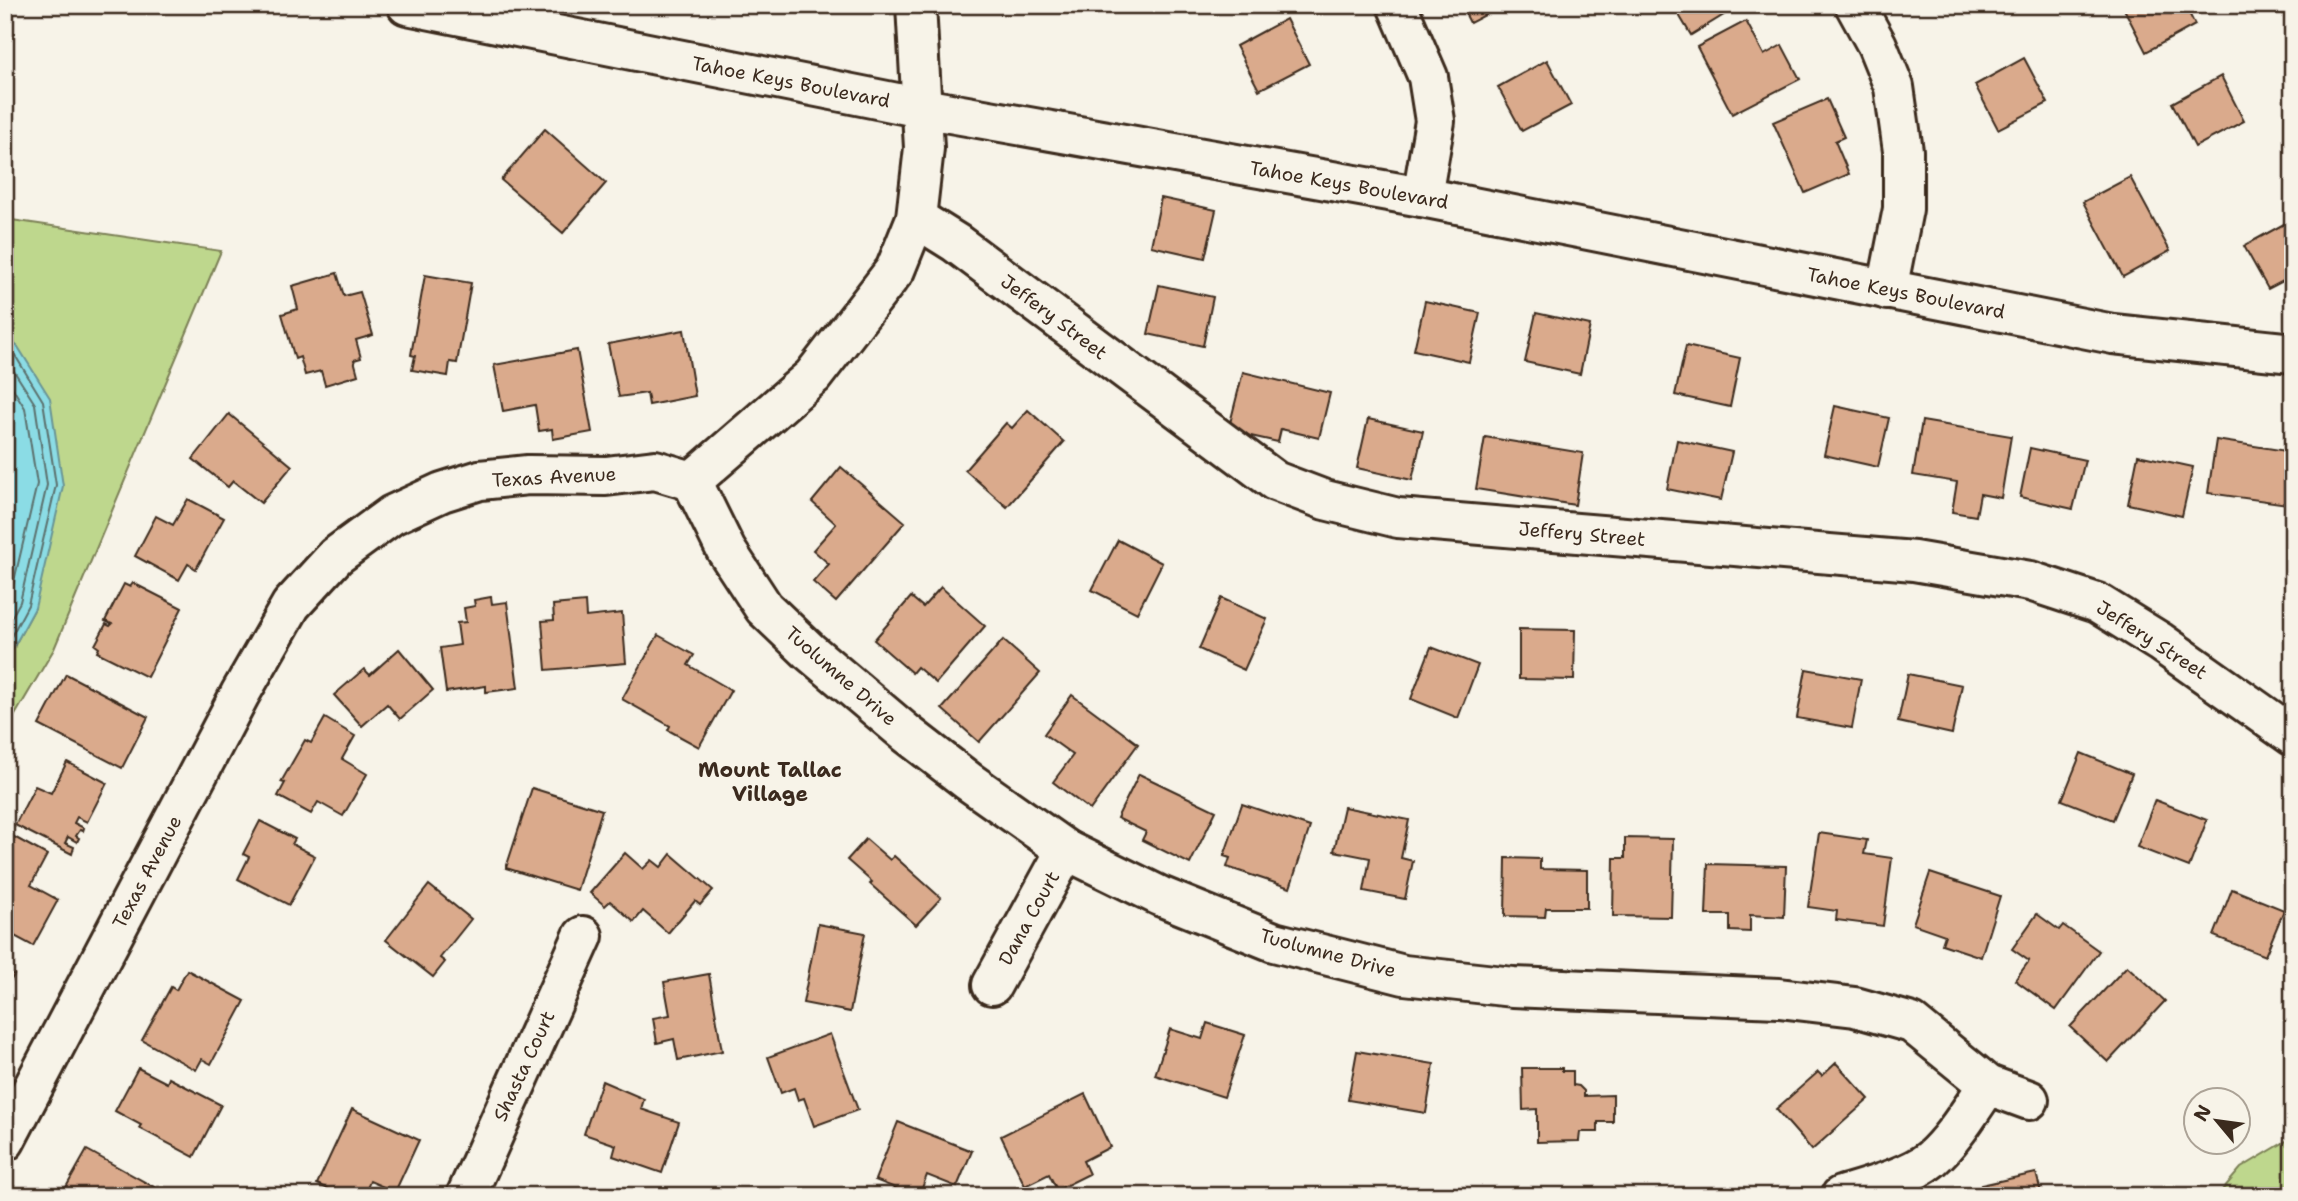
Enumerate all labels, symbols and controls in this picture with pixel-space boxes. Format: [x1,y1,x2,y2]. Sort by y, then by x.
street label: Tahoe Keys Boulevard [690,51,892,113]
street label: Tahoe Keys Boulevard [1248,155,1450,215]
street label: Tahoe Keys Boulevard [1805,262,2007,324]
street label: Jeffery Street [996,269,1112,365]
street label: Texas Avenue [491,461,617,493]
street label: Jeffery Street [1518,516,1646,552]
street label: Jeffery Street [2092,595,2212,685]
street label: Tuolumne Drive [780,621,902,731]
district label: Mount Tallac Village [698,756,842,808]
street label: Texas Avenue [107,811,187,933]
street label: Dana Court [993,866,1065,970]
street label: Tuolumne Drive [1257,923,1399,983]
street label: Shasta Court [487,1007,561,1125]
north arrow [2182,1086,2252,1156]
text: N [2188,1100,2217,1126]

